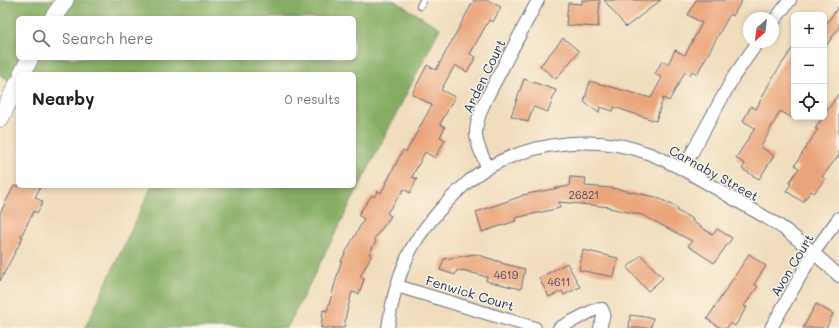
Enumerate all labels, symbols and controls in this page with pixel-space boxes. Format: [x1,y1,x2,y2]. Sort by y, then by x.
north arrow [743,12,779,48]
map controls [791,12,827,120]
button: + [791,12,827,48]
search box [16,16,356,60]
icon: search [30,27,52,49]
text: Search here [62,28,153,48]
street label: Arden Court [458,36,509,115]
button: − [791,48,827,84]
button: locate [791,84,827,120]
text: Nearby [32,87,94,109]
text: 0 results [285,90,340,107]
street label: Carnaby Street [666,141,762,204]
house number: 26821 [569,187,599,202]
street label: Avon Court [766,230,817,299]
house number: 4619 [494,267,519,282]
street label: Fenwick Court [424,271,517,314]
house number: 4611 [548,274,570,289]

